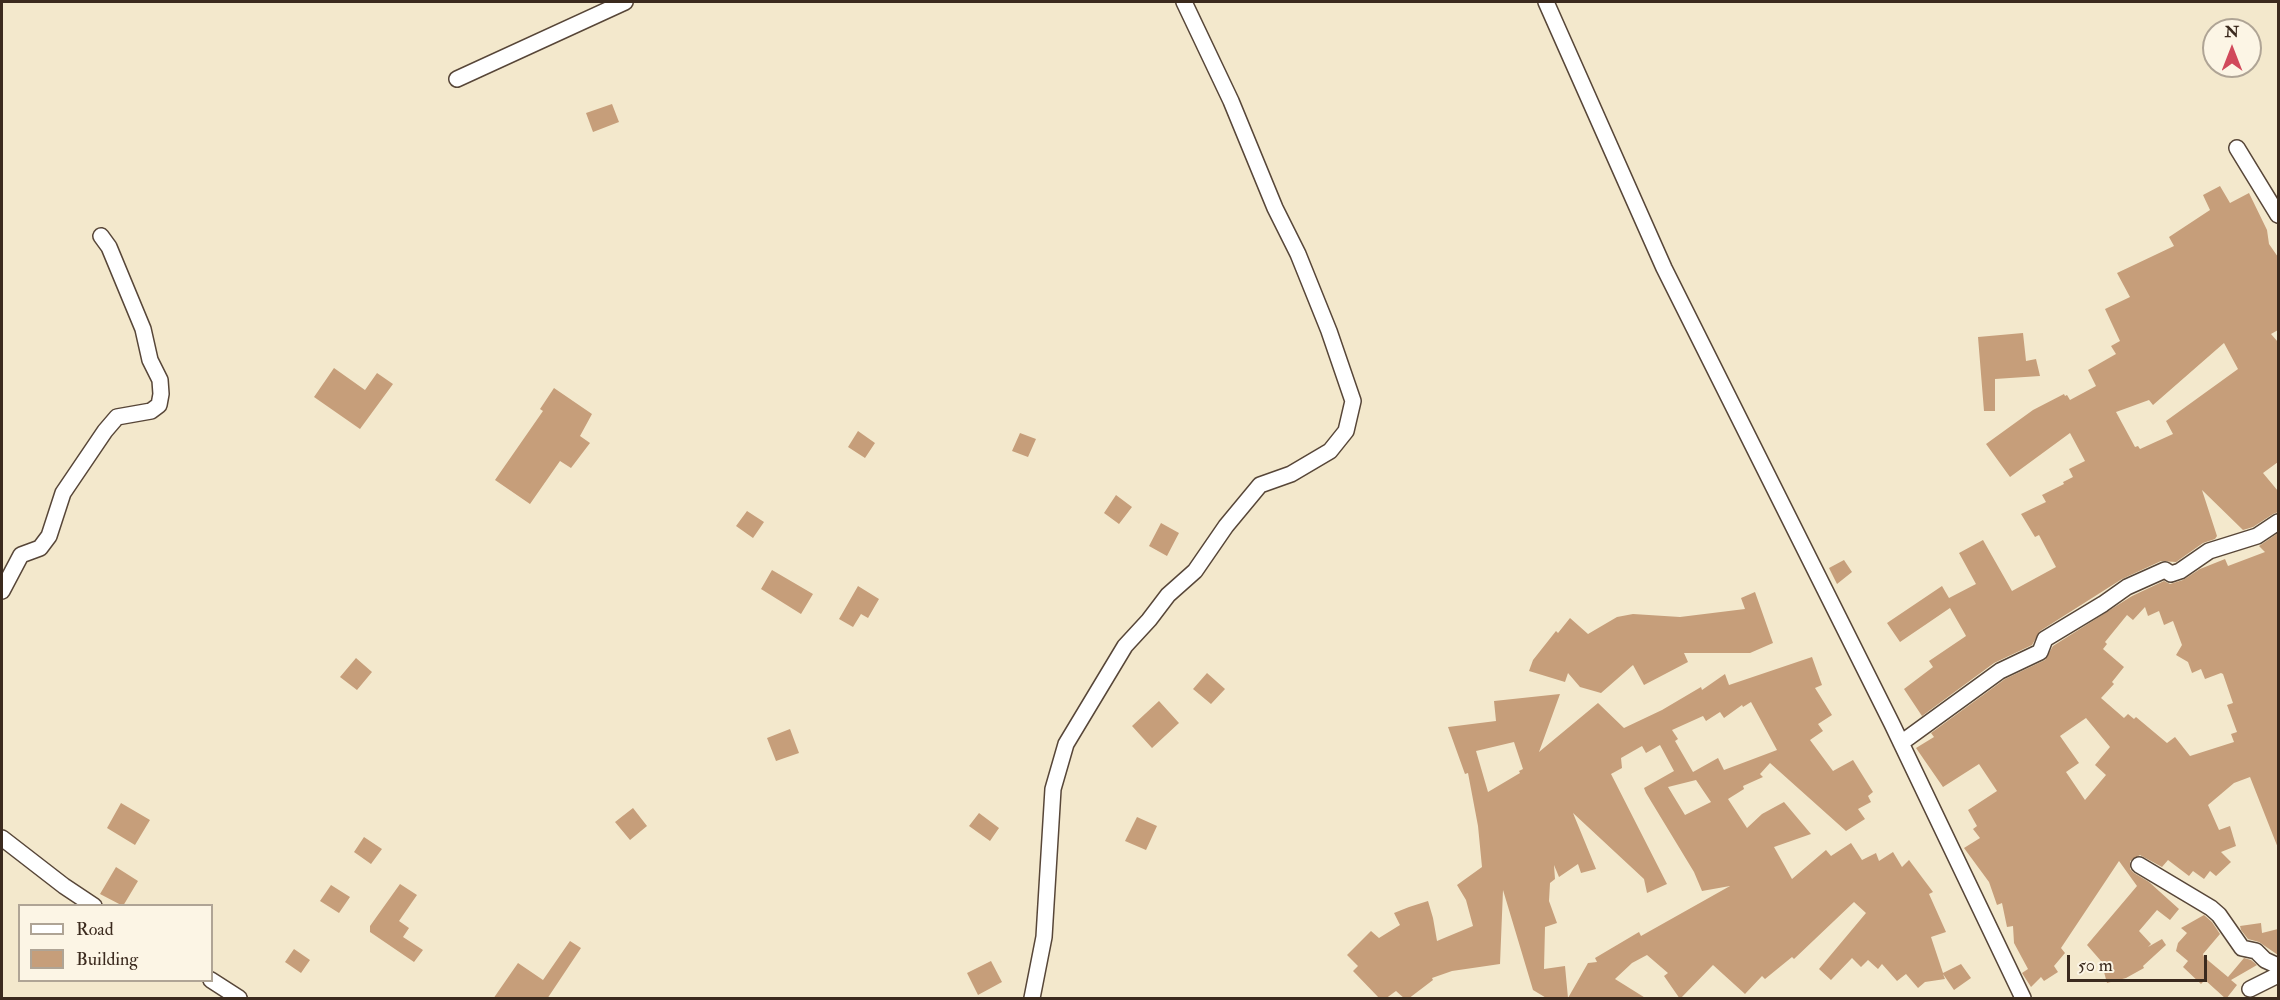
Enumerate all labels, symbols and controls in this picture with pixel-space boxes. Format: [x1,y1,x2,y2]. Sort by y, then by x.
north arrow [2202,18,2262,78]
text: N [2225,22,2239,42]
legend [18,904,213,982]
text: Road [76,918,114,941]
scale bar [2070,943,2210,981]
text: Building [76,948,138,971]
text: 50 m [2078,954,2113,977]

